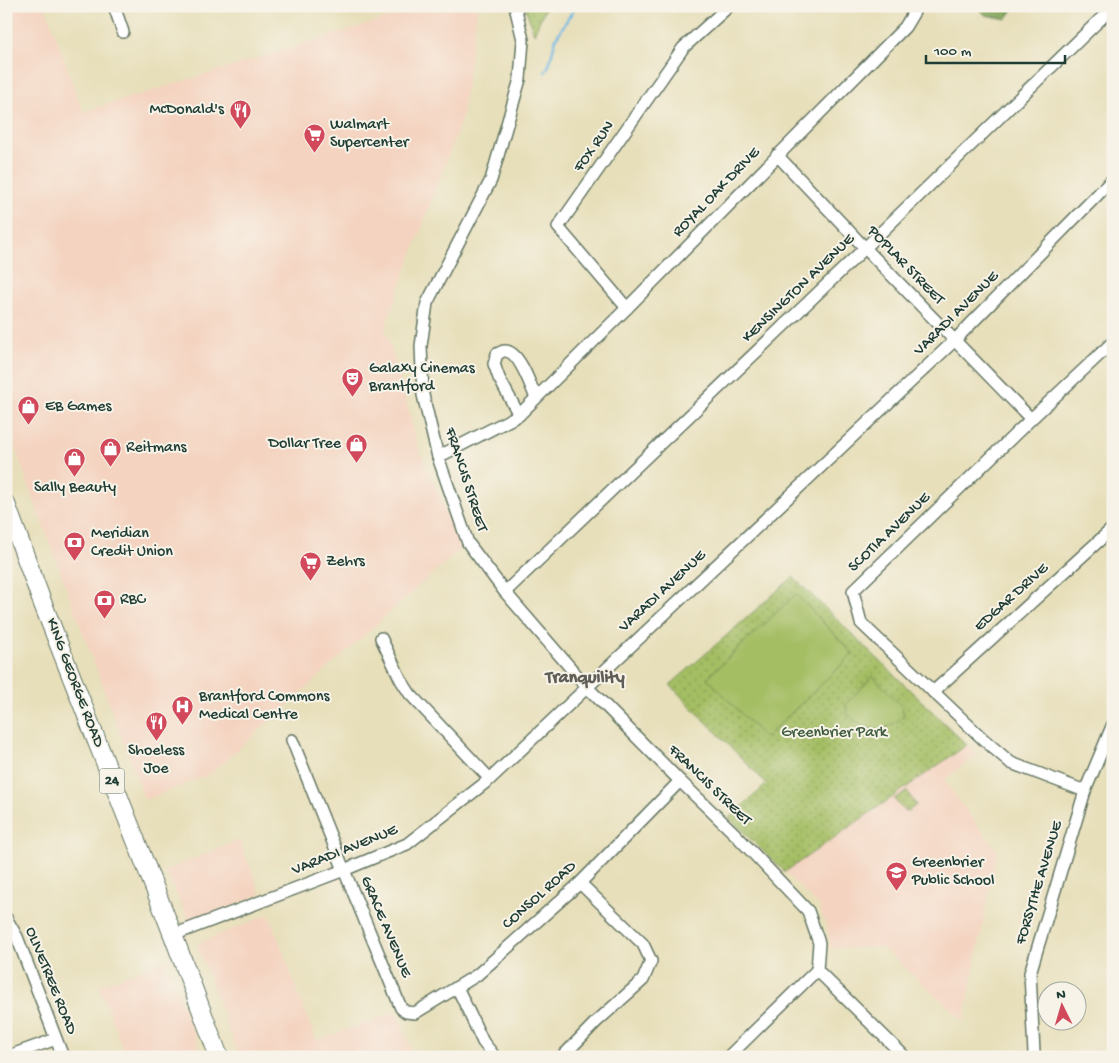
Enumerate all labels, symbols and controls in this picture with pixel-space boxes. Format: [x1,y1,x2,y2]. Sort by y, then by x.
scale bar [926,32,1065,64]
text: 100 m [933,43,972,61]
restaurant icon: McDonald's [228,98,252,129]
place label: McDonald's [149,101,225,120]
place label: Walmart Supercenter [330,116,410,153]
street label: FOX RUN [570,118,619,177]
supermarket icon: Walmart Supercenter [302,122,326,153]
street label: ROYAL OAK DRIVE [669,143,765,242]
street label: POPLAR STREET [862,222,948,310]
street label: KENSINGTON AVENUE [739,230,860,348]
street label: VARADI AVENUE [910,267,1004,361]
place label: Galaxy Cinemas Brantford [368,360,476,397]
theatre icon: Galaxy Cinemas Brantford [341,366,365,397]
shop icon: EB Games [17,395,41,426]
place label: EB Games [45,398,113,417]
street label: FRANCIS STREET [439,425,491,535]
shop icon: Dollar Tree [345,432,369,463]
place label: Dollar Tree [268,435,342,454]
shop icon: Reitmans [98,436,122,467]
place label: Reitmans [126,439,187,458]
shop icon: Sally Beauty [63,447,87,478]
place label: Sally Beauty [34,479,116,498]
street label: SCOTIA AVENUE [845,488,936,577]
place label: Meridian Credit Union [91,525,173,562]
bank icon: Meridian Credit Union [63,531,87,562]
street label: VARADI AVENUE [615,546,711,638]
supermarket icon: Zehrs [298,550,322,581]
place label: Zehrs [326,553,366,572]
street label: EDGAR DRIVE [971,559,1054,636]
bank icon: RBC [92,588,116,619]
place label: RBC [120,591,147,610]
street label: KING GEORGE ROAD [41,616,108,751]
district label: Tranquility [543,668,625,689]
place label: Brantford Commons Medical Centre [198,688,330,725]
hospital icon: Brantford Commons Medical Centre [171,694,195,725]
restaurant icon: Shoeless Joe [144,710,168,741]
park label: Greenbrier Park [781,724,889,743]
street label: FRANCIS STREET [663,741,755,831]
place label: Shoeless Joe [128,742,185,779]
road number: 24 [100,768,124,794]
street label: FORSYTHE AVENUE [1012,818,1068,948]
street label: VARADI AVENUE [289,821,402,881]
place label: Greenbrier Public School [911,854,995,891]
street label: CONSOL ROAD [499,857,581,934]
school or university icon: Greenbrier Public School [884,860,908,891]
street label: GRACE AVENUE [355,873,415,982]
street label: OLIVETREE ROAD [20,924,80,1038]
north arrow [1036,980,1086,1030]
text: N [1056,987,1066,1004]

